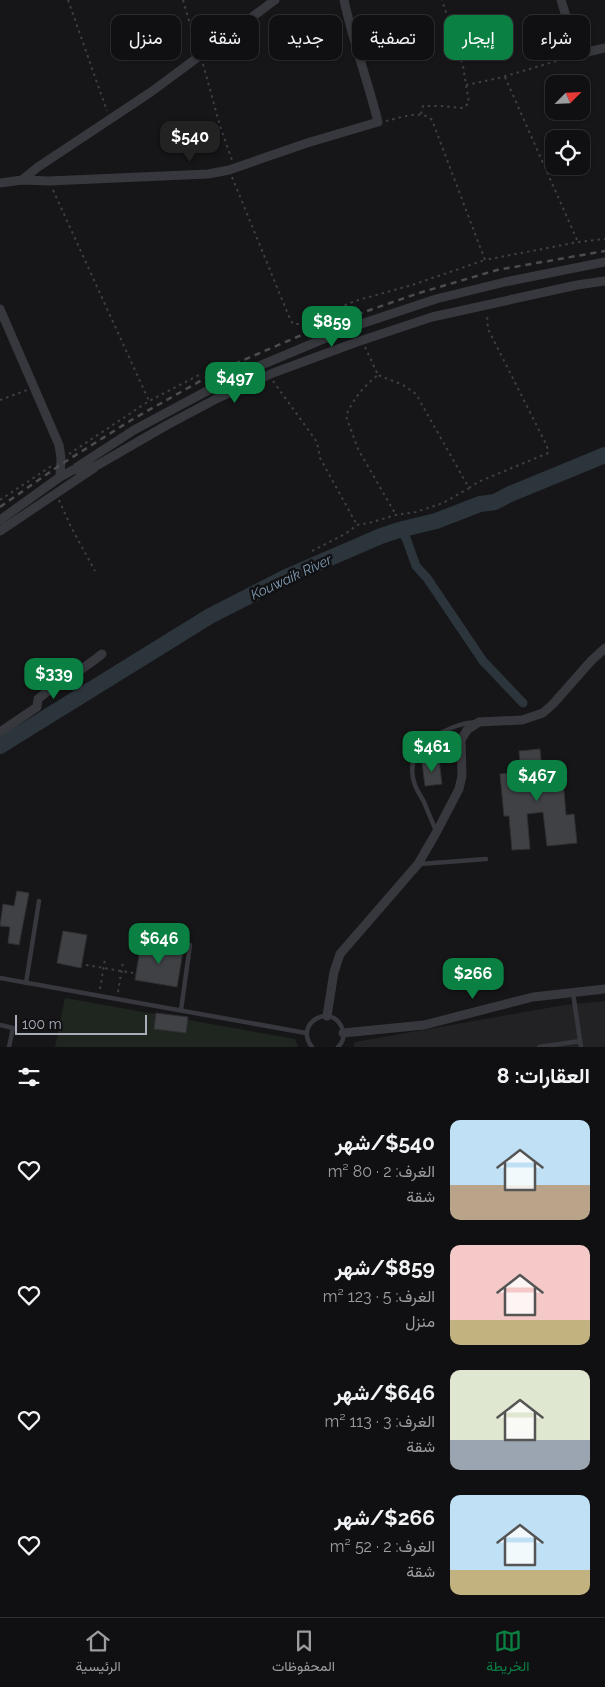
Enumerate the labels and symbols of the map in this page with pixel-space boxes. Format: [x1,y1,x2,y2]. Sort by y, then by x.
north arrow [545,75,590,120]
pin: $540 [160,120,220,163]
pin: $859 [302,306,362,348]
pin: $497 [205,362,265,404]
water label: Kouwaik River [248,551,335,603]
pin: $339 [24,658,84,700]
pin: $461 [402,730,462,773]
pin: $467 [507,760,567,802]
pin: $646 [129,922,189,965]
pin: $266 [443,958,503,1000]
scale bar [15,1012,148,1035]

